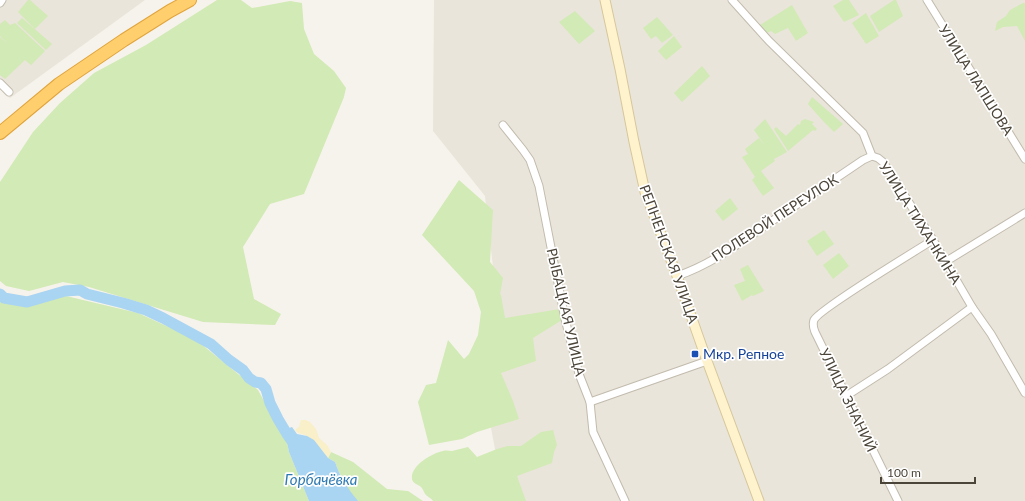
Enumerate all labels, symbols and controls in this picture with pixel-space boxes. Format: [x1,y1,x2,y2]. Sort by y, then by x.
street label: УЛИЦА ЛАПШОВА [935,21,1018,139]
street label: УЛИЦА ТИХАНКИНА [876,158,965,288]
street label: ПОЛЕВОЙ ПЕРЕУЛОК [708,170,842,265]
street label: РЕПНЕНСКАЯ УЛИЦА [636,182,703,326]
street label: РЫБАЦКАЯ УЛИЦА [543,246,590,378]
place label: Мкр. Репное [703,345,784,362]
street label: УЛИЦА ЗНАНИЙ [816,345,881,454]
marker: Мкр. Репное [690,349,700,359]
scale bar [881,459,975,485]
text: 100 m [887,465,921,480]
water label: Горбачёвка [285,470,358,488]

